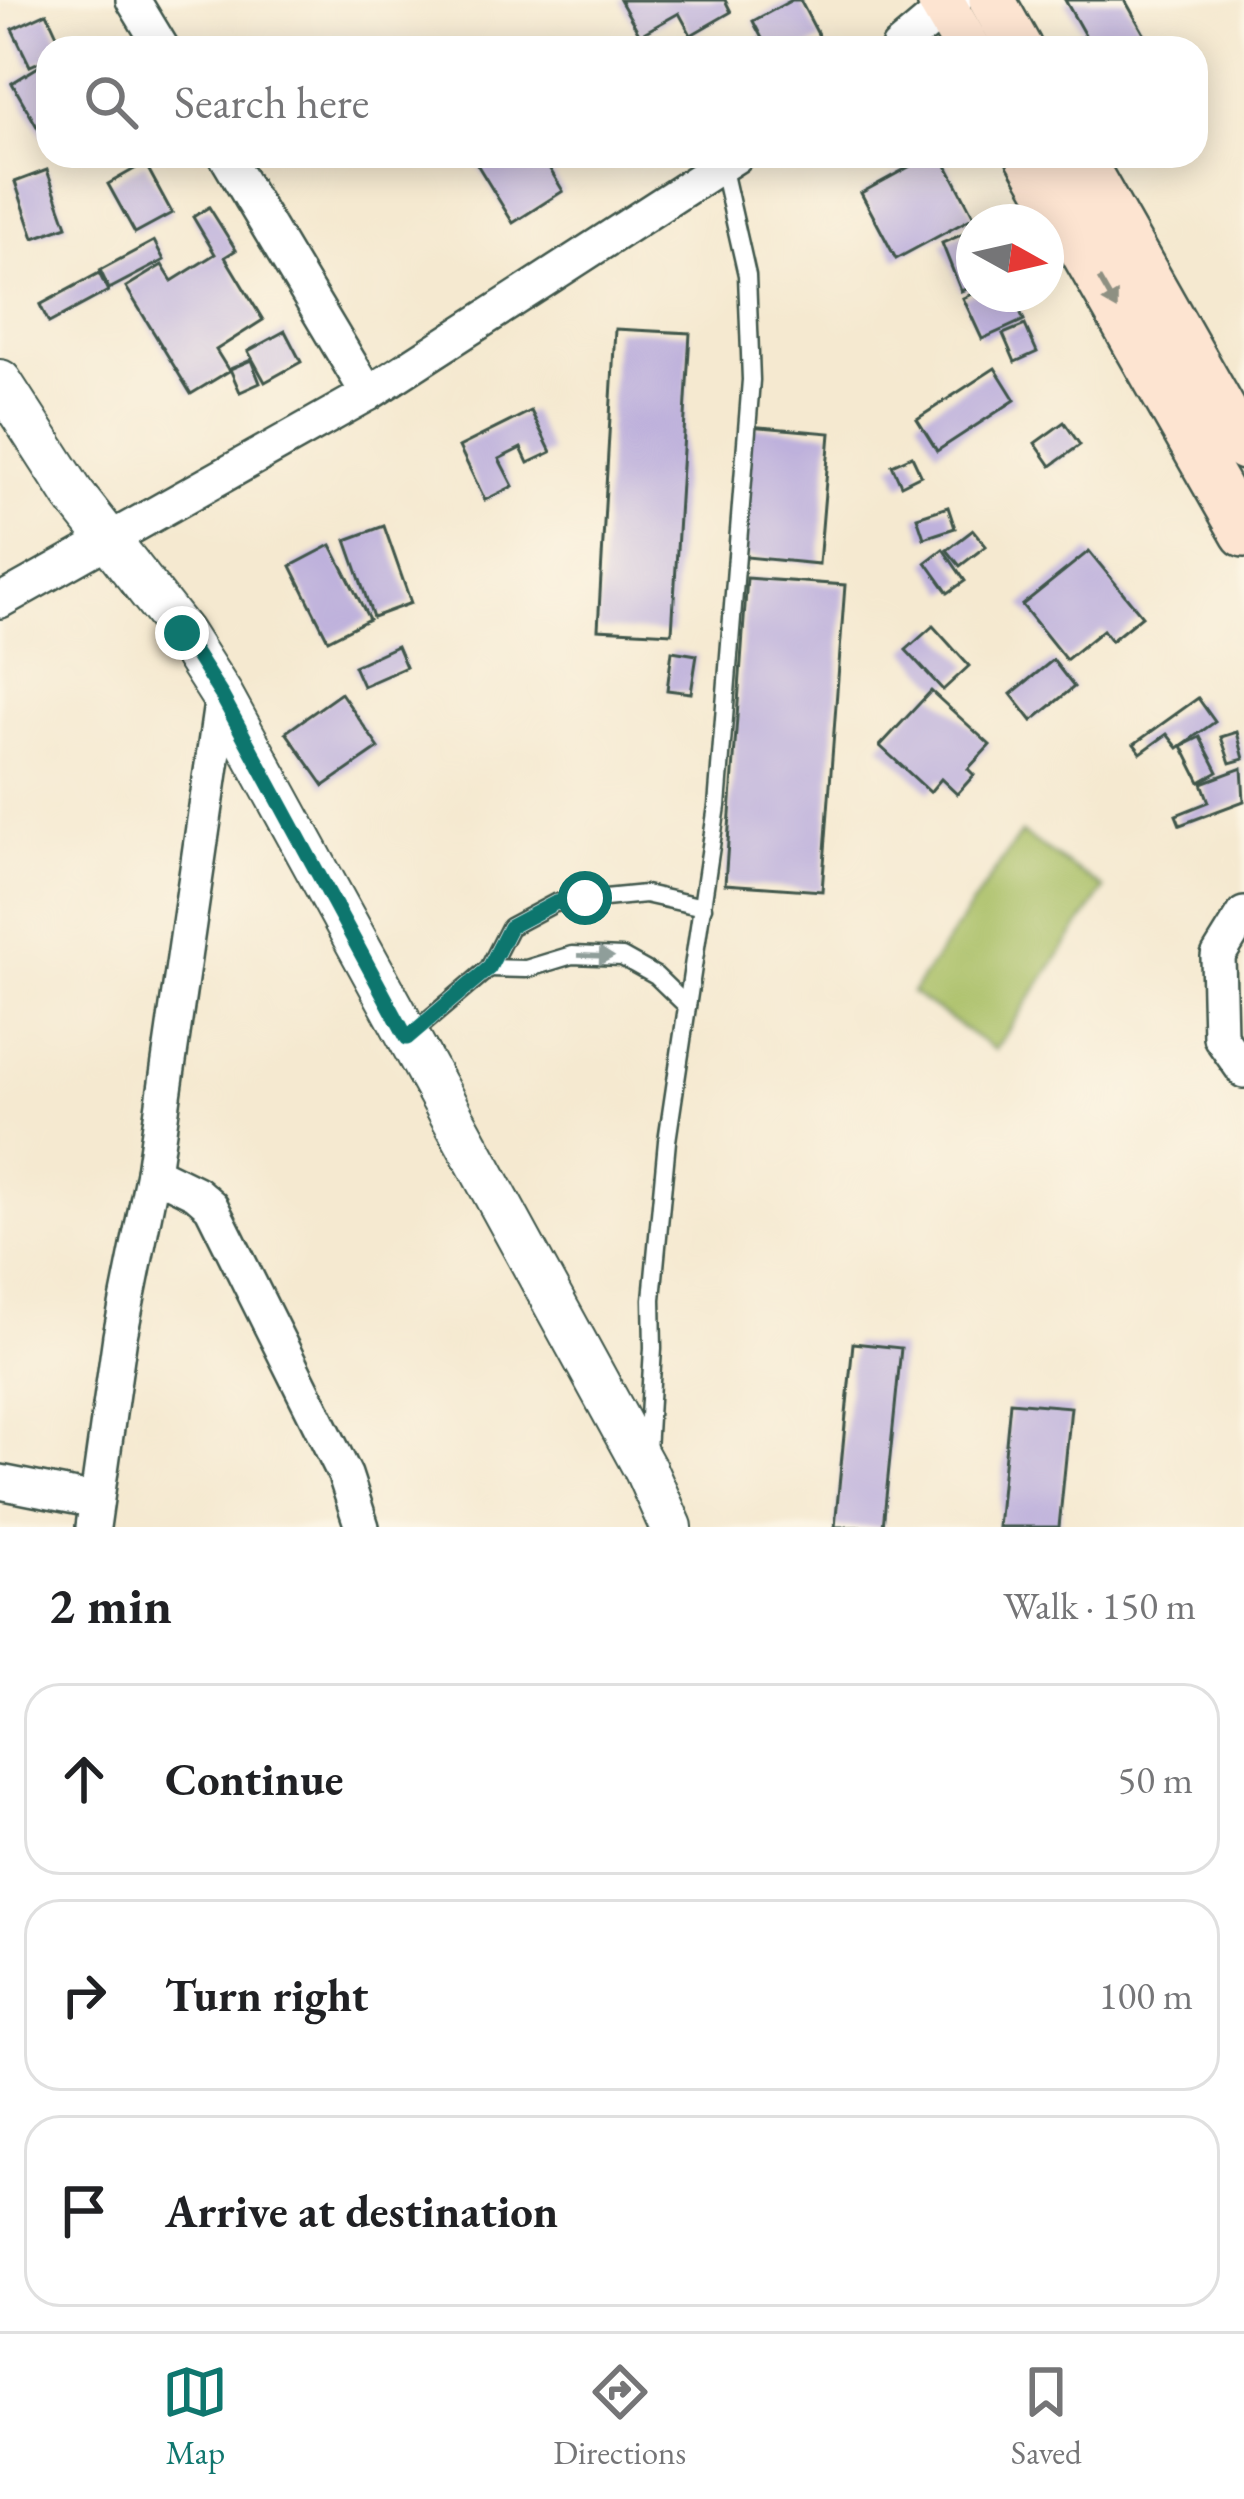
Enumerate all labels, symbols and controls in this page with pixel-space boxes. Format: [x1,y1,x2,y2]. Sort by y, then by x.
search box [36,36,1208,168]
icon: search [78,69,144,135]
text: Search here [174,73,369,131]
north arrow [956,204,1064,312]
one-way arrow [1096,277,1117,311]
route end [155,606,209,660]
route start [558,871,612,925]
one-way arrow [578,946,616,965]
text: 2 min [48,1572,172,1638]
text: Walk · 150 m [1003,1580,1196,1631]
icon: ahead [51,1746,117,1812]
text: Continue [165,1750,343,1808]
text: 50 m [1117,1754,1193,1805]
icon: right [51,1962,117,2028]
text: Turn right [165,1966,368,2024]
text: 100 m [1099,1970,1193,2021]
icon: arrive [51,2178,117,2244]
text: Arrive at destination [165,2182,558,2240]
tab: Map [162,2359,228,2474]
tab: Directions [553,2359,686,2474]
tab: Saved [1011,2359,1082,2474]

